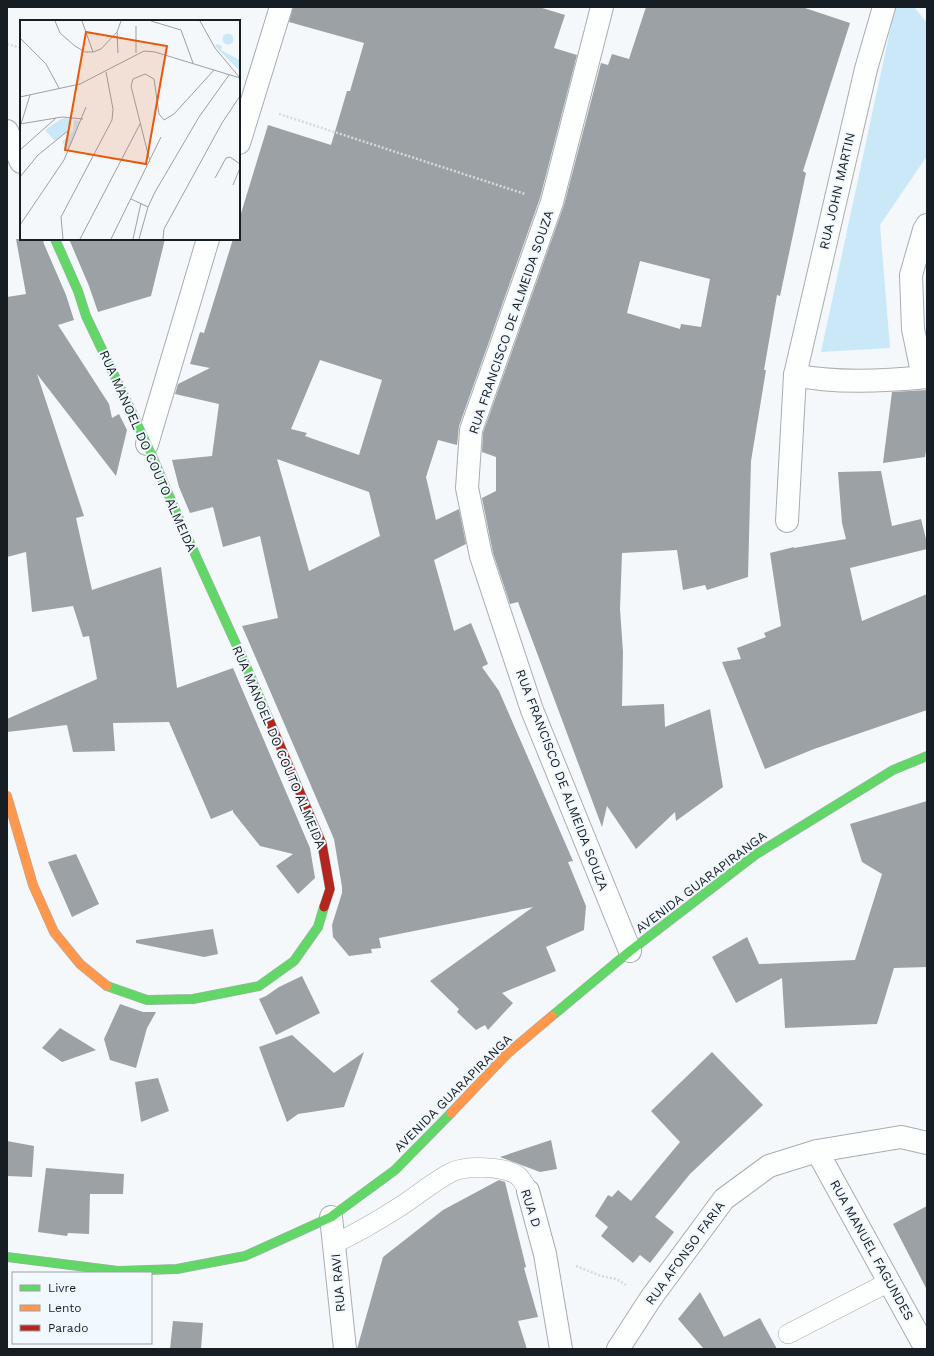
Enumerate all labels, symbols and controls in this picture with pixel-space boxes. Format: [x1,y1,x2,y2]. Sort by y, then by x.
inset map [20,20,240,240]
street label: RUA JOHN MARTIN [816,131,858,251]
street label: RUA FRANCISCO DE ALMEIDA SOUZA [466,208,557,436]
street label: RUA MANOEL DO COUTO ALMEIDA [97,348,200,554]
street label: RUA MANOEL DO COUTO ALMEIDA [229,643,329,851]
street label: RUA FRANCISCO DE ALMEIDA SOUZA [513,667,611,893]
street label: AVENIDA GUARAPIRANGA [633,828,770,936]
street label: AVENIDA GUARAPIRANGA [391,1031,515,1155]
street label: RUA MANUEL FAGUNDES [827,1177,917,1323]
street label: RUA D [518,1187,544,1229]
street label: RUA AFONSO FARIA [642,1198,728,1308]
street label: RUA RAVI [328,1253,348,1313]
legend [12,1272,152,1344]
text: Livre [48,1281,76,1295]
text: Lento [48,1301,82,1315]
text: Parado [48,1321,88,1335]

